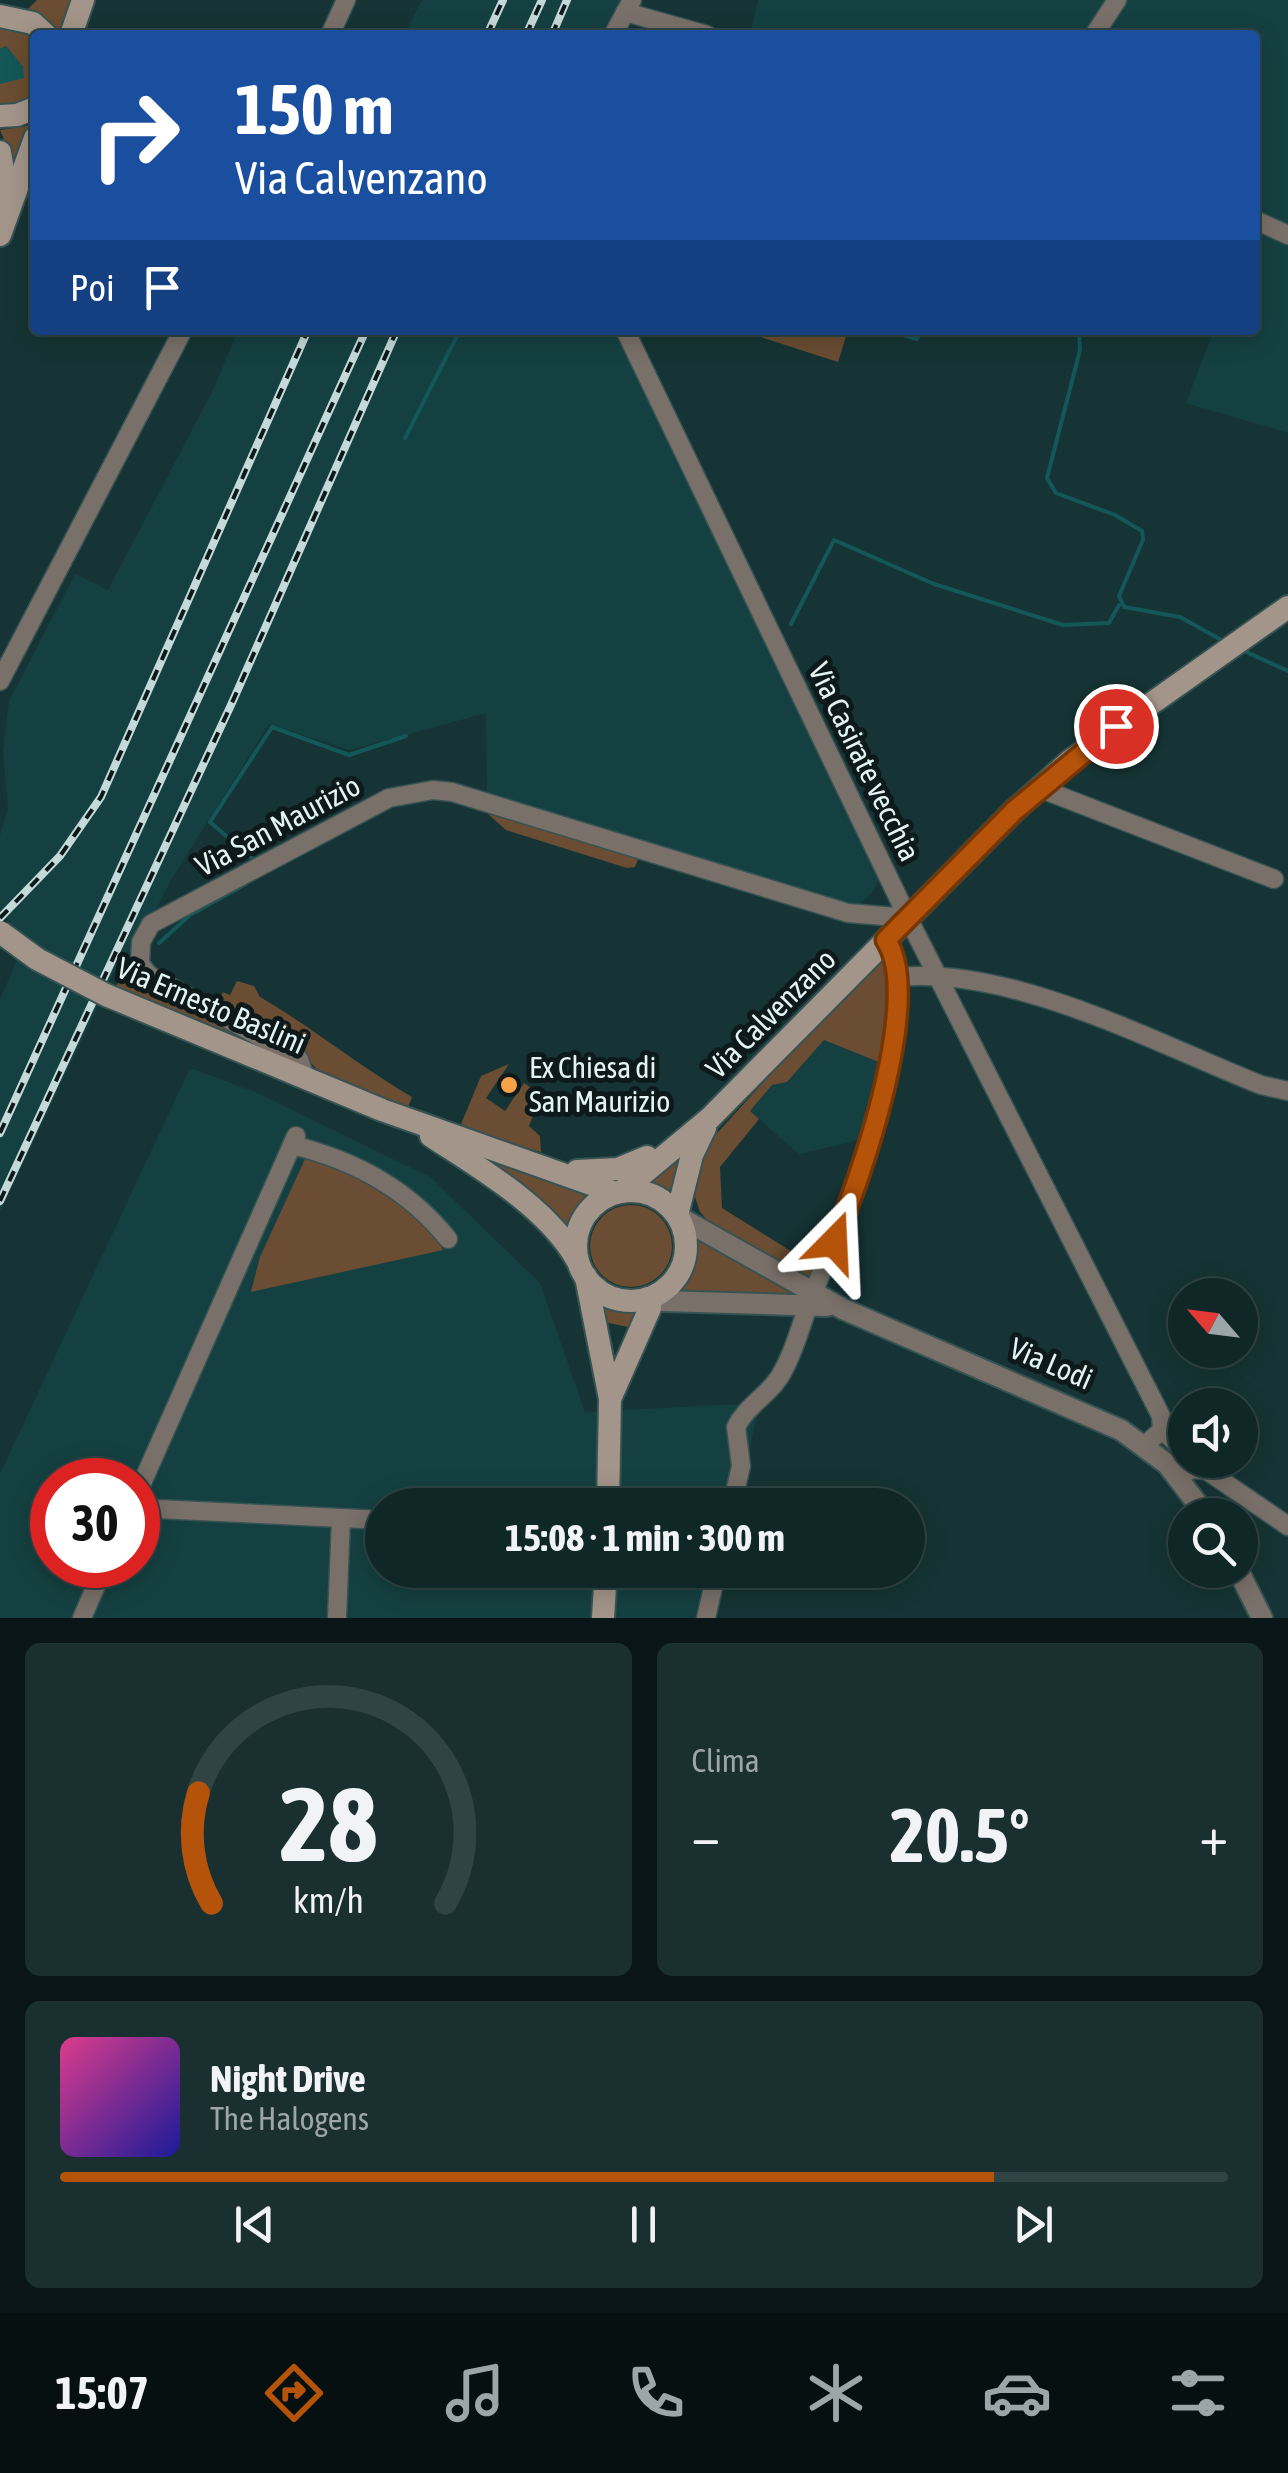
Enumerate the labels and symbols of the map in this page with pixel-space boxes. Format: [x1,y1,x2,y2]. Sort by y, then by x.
street label: Via Casirate vecchia [802,657,928,866]
pin [1074,684,1159,769]
street label: Via San Maurizio [190,768,365,883]
street label: Via Calvenzano [699,942,842,1085]
street label: Via Ernesto Baslini [112,950,311,1060]
place label: Ex Chiesa di San Maurizio [529,1050,670,1118]
marker: Ex Chiesa di San Maurizio [498,1074,520,1096]
position arrow [782,1190,886,1294]
north arrow [1168,1278,1258,1368]
street label: Via Lodi [1005,1331,1098,1396]
speed limit sign: 30 [30,1458,160,1588]

